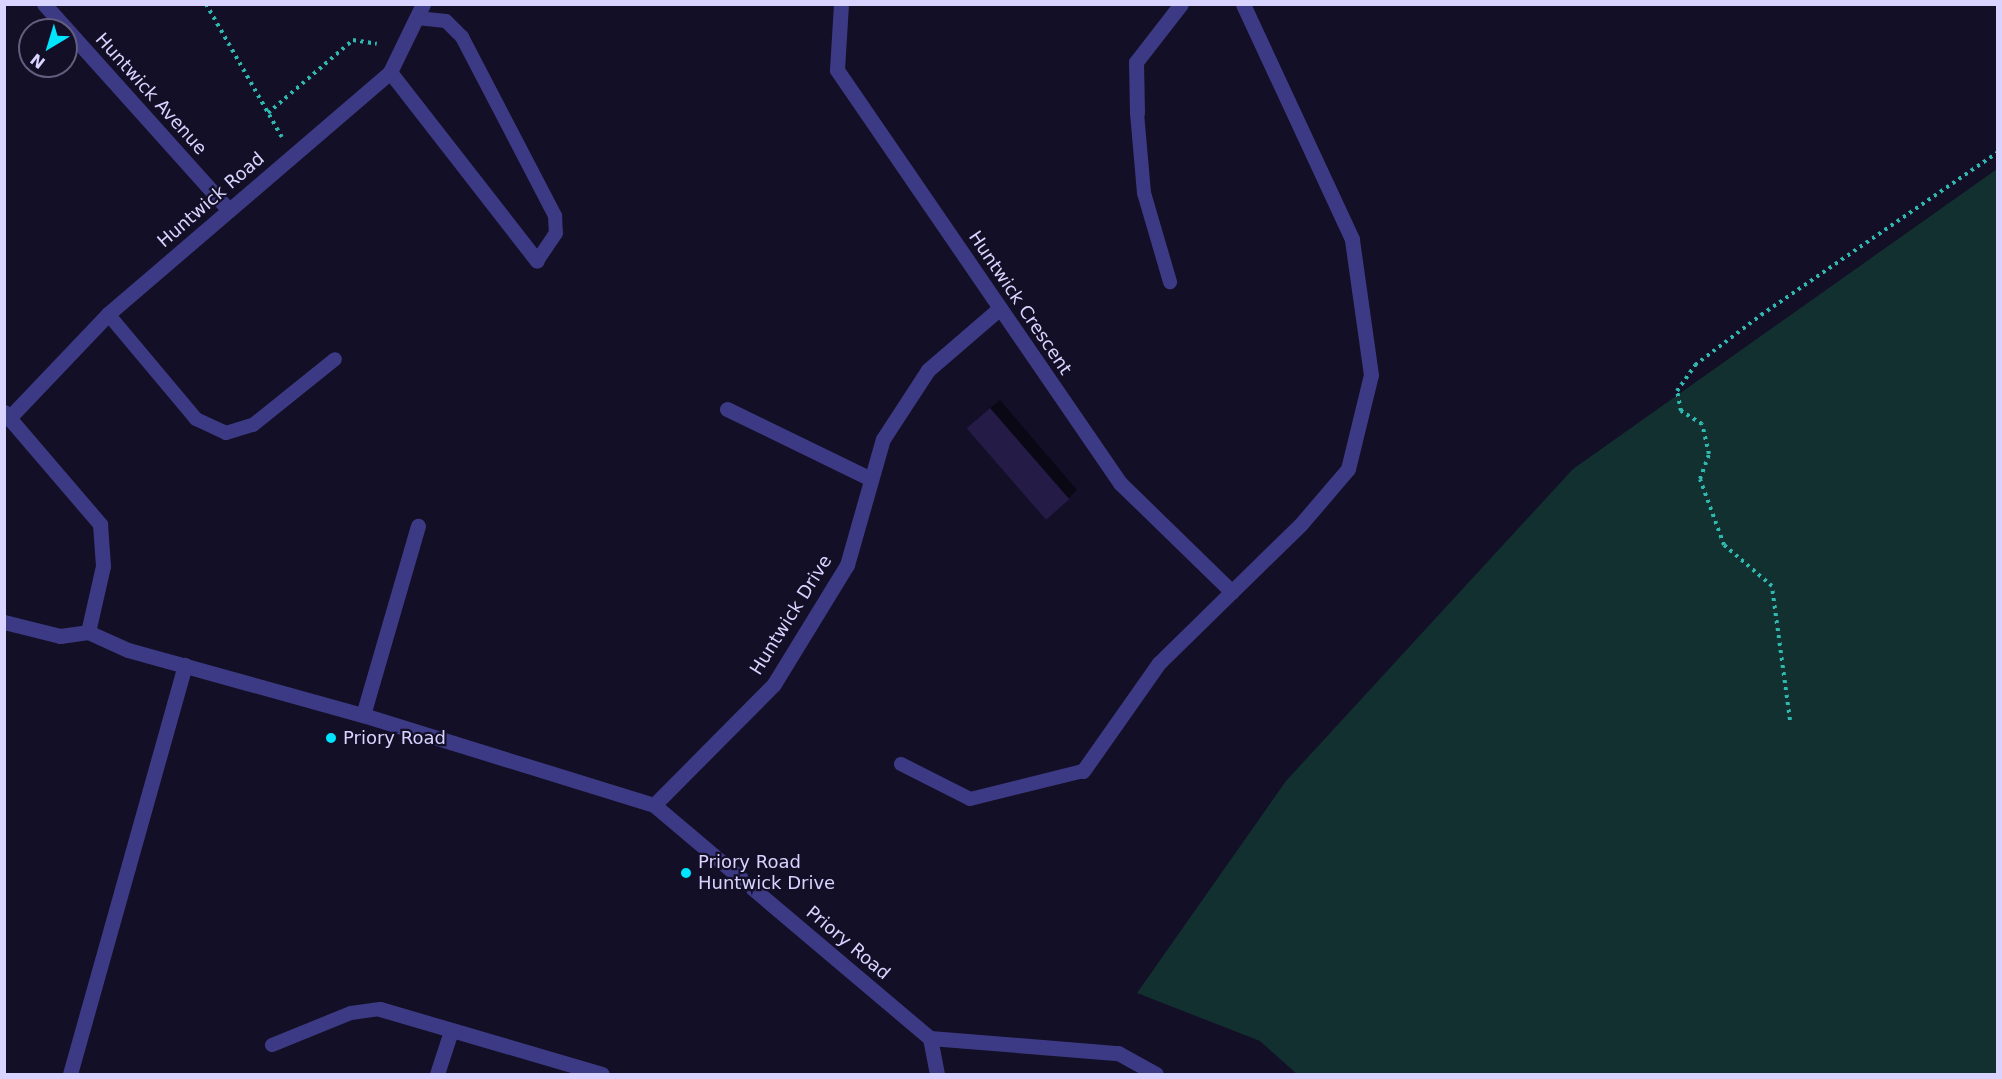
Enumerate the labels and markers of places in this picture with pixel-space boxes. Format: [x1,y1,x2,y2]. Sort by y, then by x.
place label: Priory Road [343,727,446,749]
marker: Priory Road [324,731,338,745]
place label: Priory Road Huntwick Drive [698,852,835,894]
marker: Priory Road Huntwick Drive [679,866,693,880]

